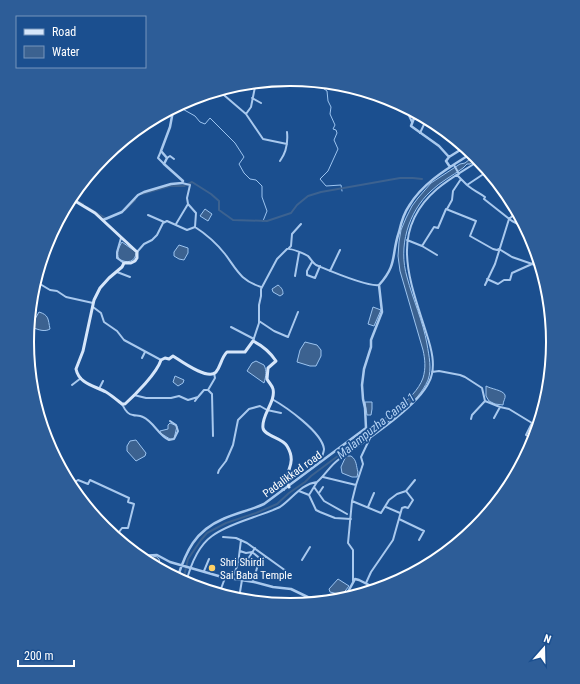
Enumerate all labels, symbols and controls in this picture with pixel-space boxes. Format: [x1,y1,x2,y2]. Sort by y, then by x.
legend [16,16,146,68]
text: Road [52,25,76,39]
text: Water [52,45,80,59]
water label: Malampuzha Canal 1 [334,390,418,462]
street label: Padalikkad road [260,449,324,500]
place label: Shri Shirdi Sai Baba Temple [220,556,292,582]
marker: Shri Shirdi Sai Baba Temple [207,563,217,573]
north arrow [524,628,564,668]
text: N [542,632,553,646]
scale bar [18,642,74,668]
text: 200 m [24,649,54,663]

